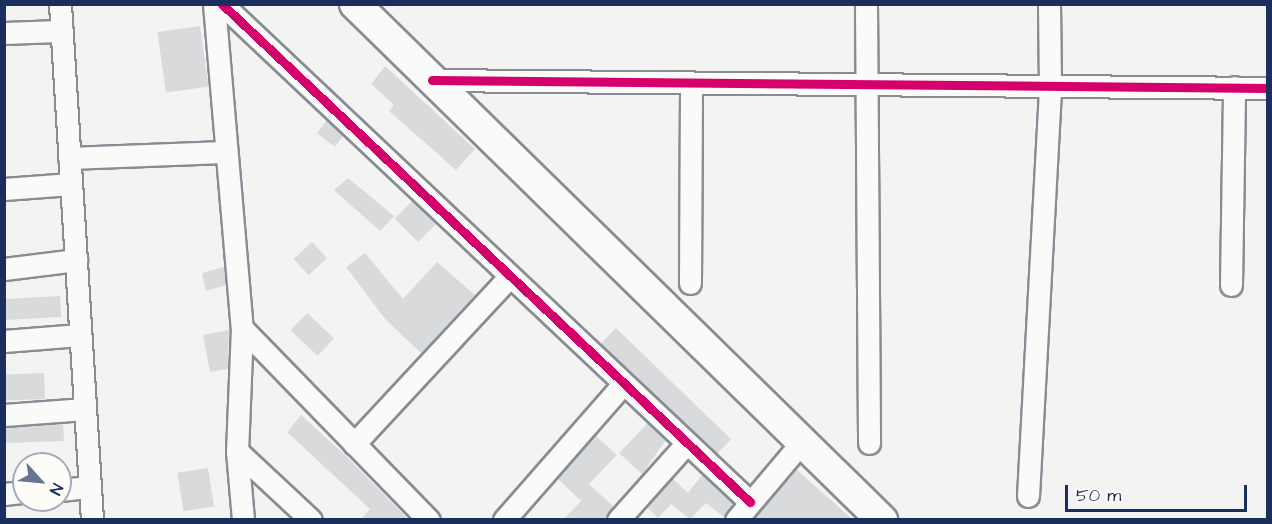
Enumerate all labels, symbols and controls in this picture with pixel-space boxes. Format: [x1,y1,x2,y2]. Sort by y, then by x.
north arrow [12,452,72,512]
scale bar [1068,473,1250,511]
text: N [44,480,68,499]
text: 50 m [1076,483,1121,508]

